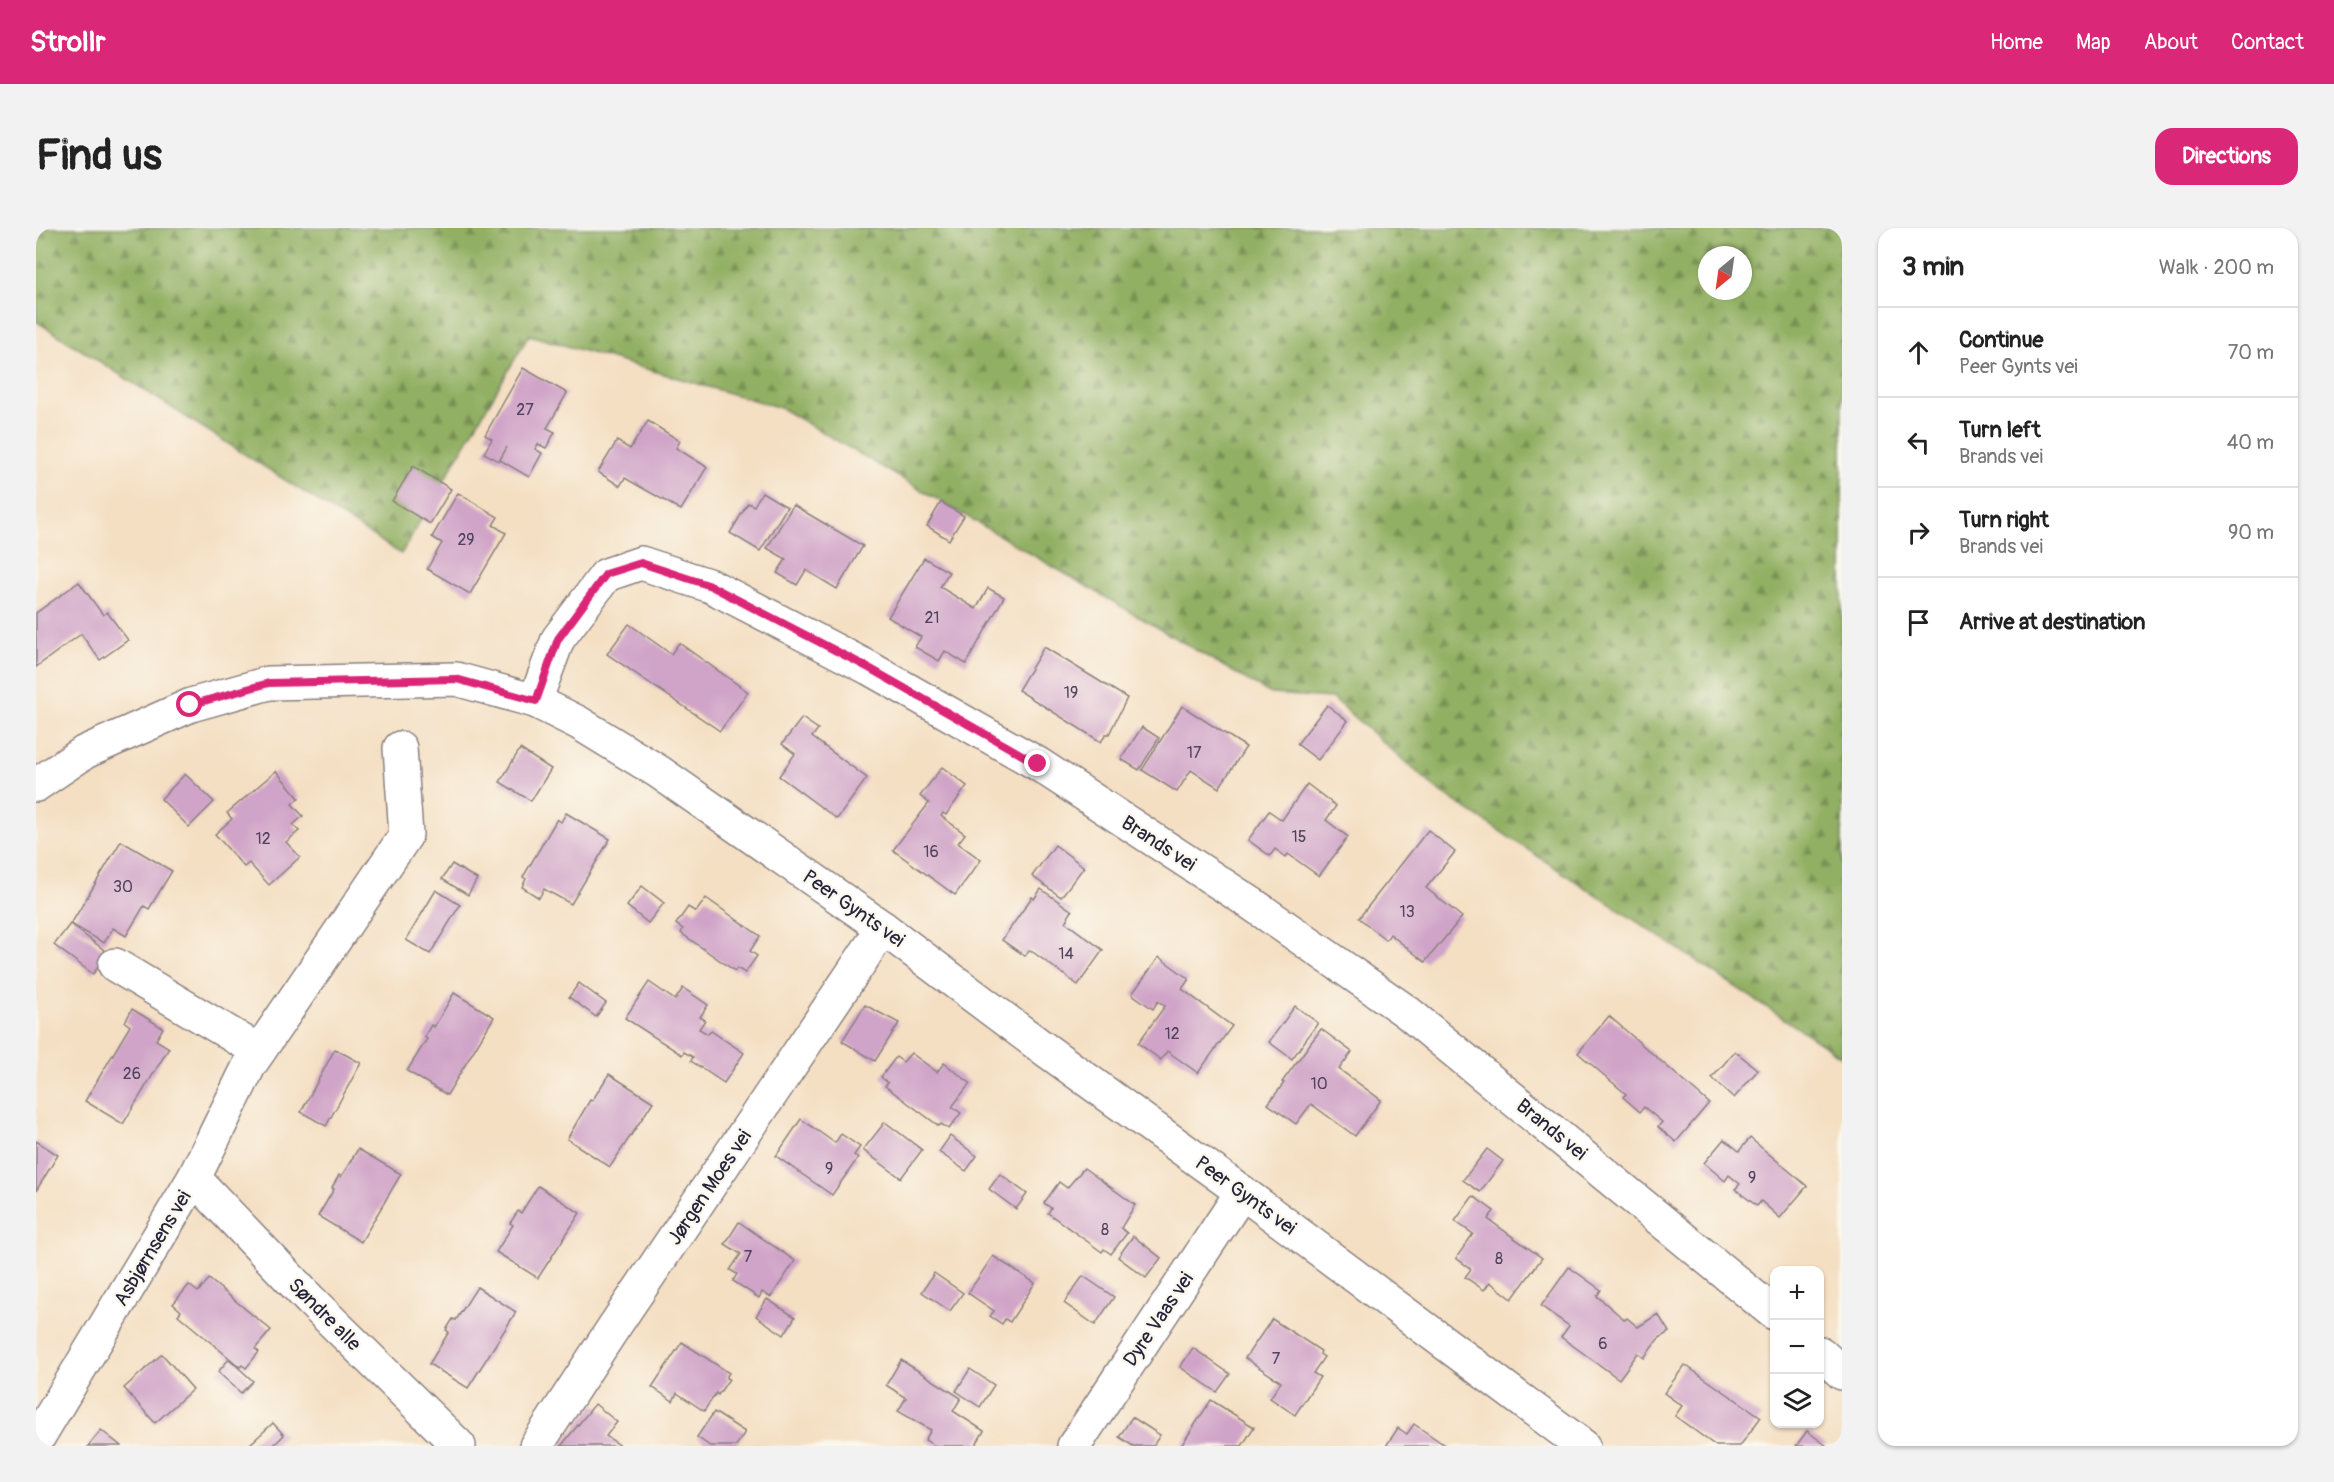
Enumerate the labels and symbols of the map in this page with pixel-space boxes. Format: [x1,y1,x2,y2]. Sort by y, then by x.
north arrow [1698,246,1752,300]
house number: 27 [516,400,534,420]
house number: 29 [457,530,475,550]
house number: 21 [924,608,940,628]
house number: 19 [1064,683,1078,703]
route start [176,691,202,717]
house number: 17 [1187,743,1202,763]
route end [1024,750,1050,776]
street label: Brands vei [1117,810,1201,877]
house number: 15 [1292,827,1306,847]
house number: 12 [255,829,271,849]
house number: 16 [923,842,939,862]
street label: Peer Gynts vei [798,864,910,953]
house number: 30 [113,877,133,897]
house number: 13 [1399,902,1415,922]
house number: 14 [1058,944,1074,964]
house number: 12 [1164,1024,1180,1044]
house number: 26 [123,1064,141,1084]
house number: 10 [1310,1074,1328,1094]
street label: Brands vei [1511,1093,1592,1166]
street label: Jørgen Moes vei [662,1125,757,1250]
street label: Peer Gynts vei [1190,1150,1301,1240]
house number: 9 [825,1159,833,1179]
house number: 9 [1748,1168,1756,1188]
street label: Asbjørnsens vei [108,1186,197,1310]
house number: 8 [1101,1220,1109,1240]
house number: 7 [744,1247,753,1267]
house number: 8 [1495,1249,1503,1269]
street label: Dyre Vaas vei [1118,1267,1199,1371]
street label: Søndre alle [283,1273,367,1356]
house number: 6 [1598,1334,1608,1354]
house number: 7 [1272,1349,1281,1369]

